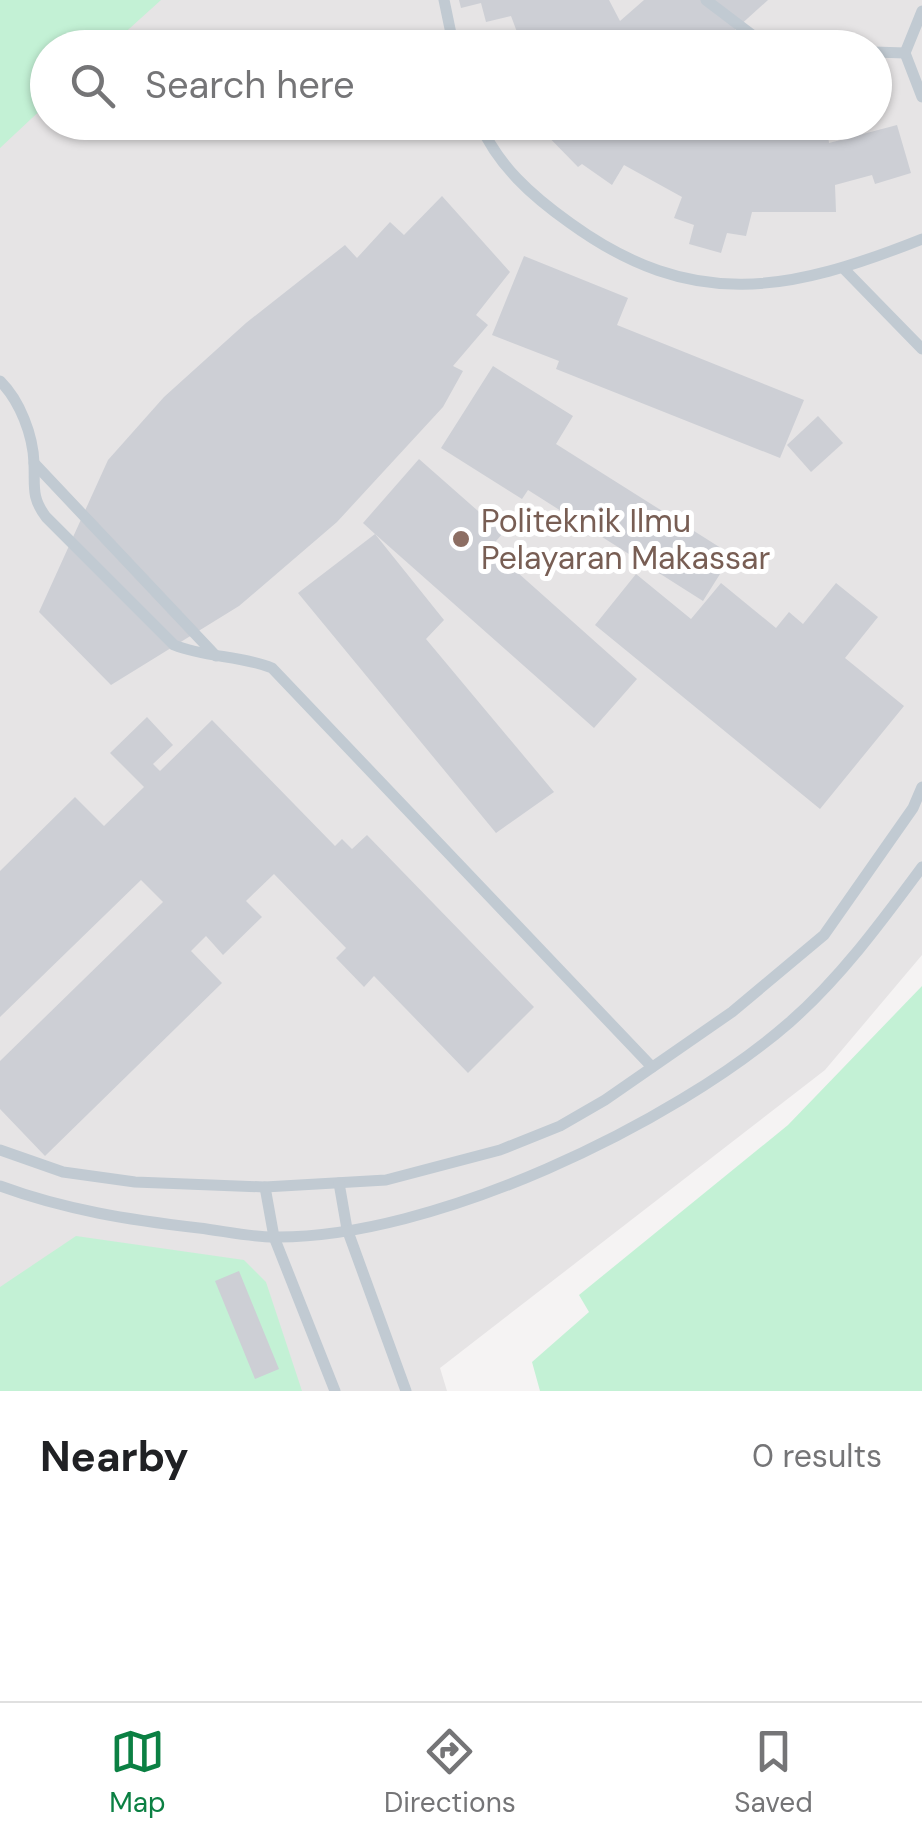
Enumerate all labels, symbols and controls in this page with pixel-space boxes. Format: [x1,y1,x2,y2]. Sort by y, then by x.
search box [30,30,892,140]
icon: search [65,58,120,113]
text: Search here [145,60,355,110]
place label: Politeknik Ilmu Pelayaran Makassar [481,500,770,579]
marker: Politeknik Ilmu Pelayaran Makassar [450,528,472,550]
text: Nearby [40,1429,189,1484]
text: 0 results [752,1435,882,1477]
tab: Map [109,1724,166,1821]
tab: Directions [384,1724,516,1821]
tab: Saved [734,1724,813,1821]

